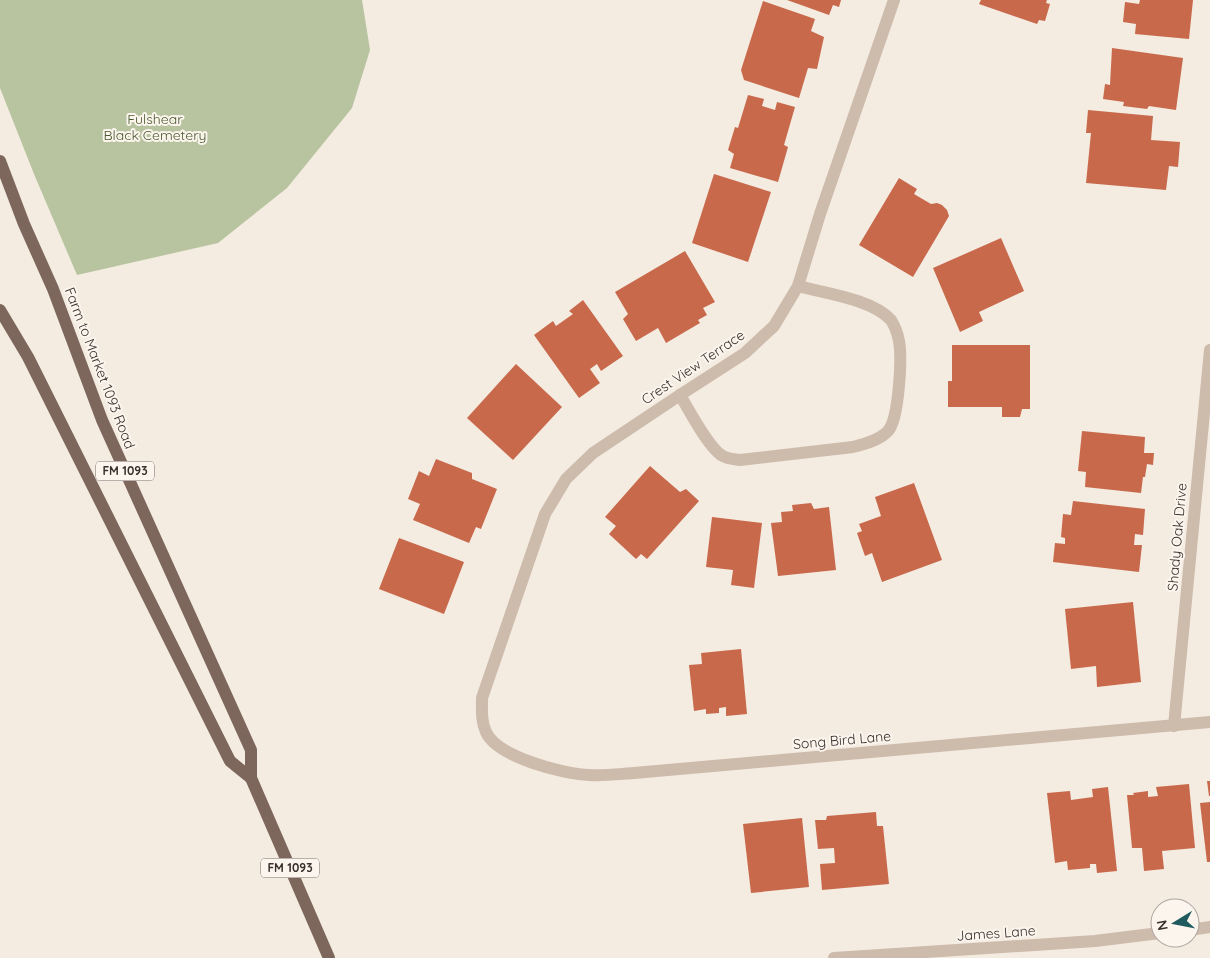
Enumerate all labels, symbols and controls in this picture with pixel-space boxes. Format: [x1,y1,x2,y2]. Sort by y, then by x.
park label: Fulshear Black Cemetery [104,110,207,144]
street label: Farm to Market 1093 Road [61,285,139,451]
street label: Crest View Terrace [638,326,748,408]
road number: FM 1093 [96,462,154,481]
street label: Shady Oak Drive [1163,482,1191,592]
street label: Song Bird Lane [792,727,892,753]
road number: FM 1093 [261,858,319,878]
north arrow [1150,898,1200,948]
text: N [1152,919,1172,932]
street label: James Lane [956,921,1036,945]

